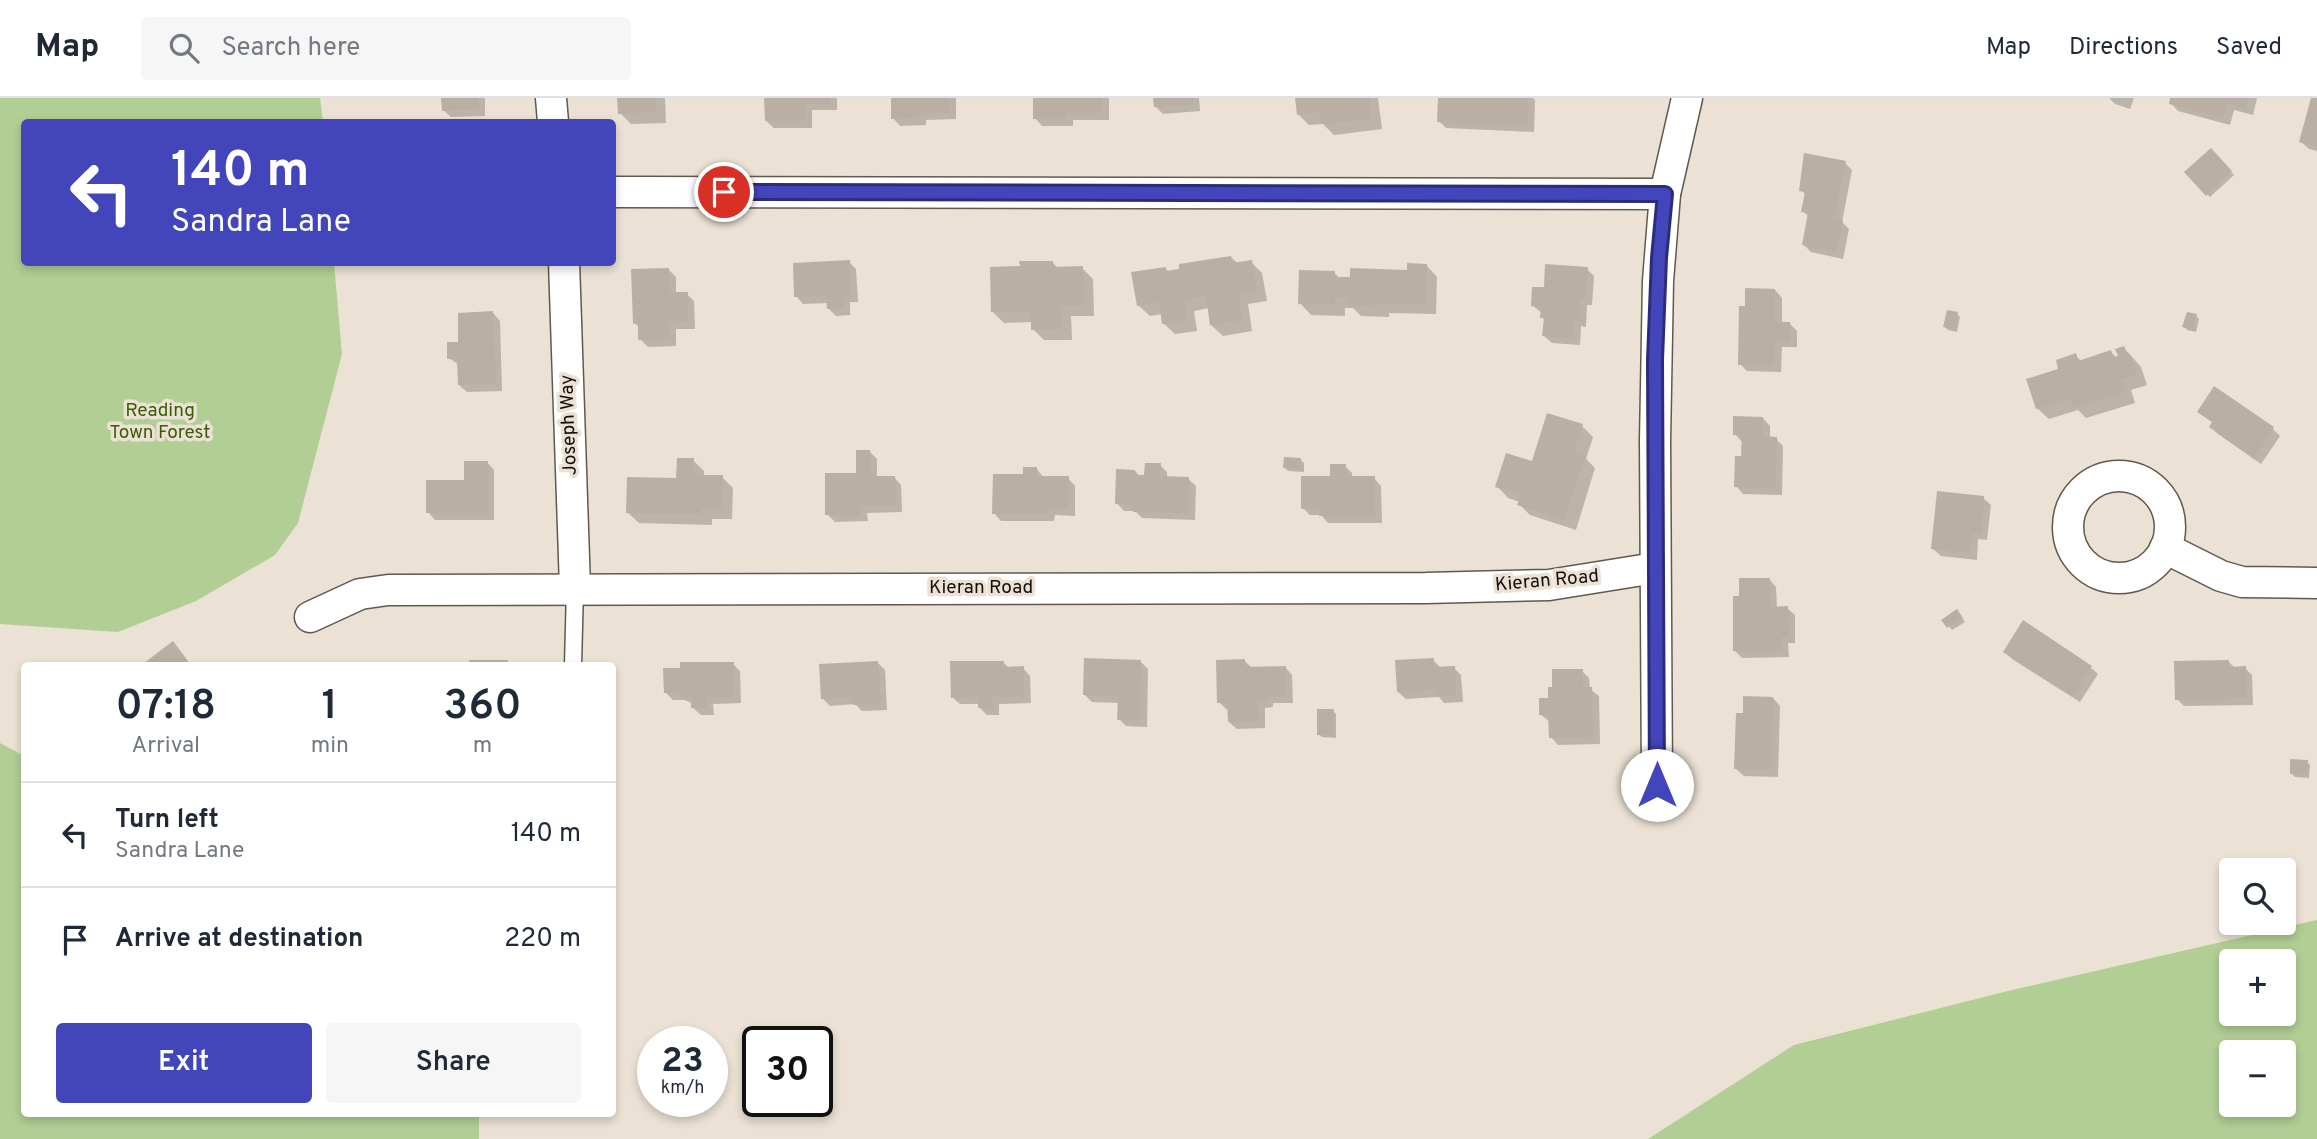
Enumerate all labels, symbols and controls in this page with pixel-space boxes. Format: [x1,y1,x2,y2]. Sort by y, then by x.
search box [141,17,631,80]
text: Map [35,27,99,69]
icon: search [165,29,203,67]
text: Search here [221,32,360,65]
text: Map [1986,33,2031,63]
text: Directions [2069,33,2178,63]
text: Saved [2216,33,2282,63]
text: 140 m [171,142,310,204]
icon: left [56,147,147,238]
pin [694,162,754,222]
icon: arrive [705,173,743,211]
text: Sandra Lane [171,203,351,243]
street label: Joseph Way [555,374,583,476]
park label: Reading Town Forest [109,399,211,445]
street label: Kieran Road [1494,565,1600,597]
street label: Kieran Road [929,576,1033,600]
text: 07:18 [115,681,216,734]
text: 1 [322,681,338,734]
text: 360 [443,681,522,734]
text: Arrival [132,732,200,761]
text: min [311,732,349,761]
text: m [473,732,492,761]
position arrow [1620,748,1694,822]
text: Turn left [115,804,219,837]
icon: left [56,816,94,854]
text: 140 m [511,818,581,851]
text: Sandra Lane [115,837,244,866]
map controls [2219,858,2296,1117]
button: search [2219,858,2296,935]
icon: arrive [56,921,94,959]
text: Arrive at destination [115,923,363,956]
text: 220 m [504,923,581,956]
button: + [2219,949,2296,1026]
button: Exit [56,1023,312,1103]
button: Share [326,1023,581,1103]
speed limit sign: 30 [742,1026,833,1117]
text: 23 [661,1040,704,1084]
button: − [2219,1040,2296,1117]
text: km/h [661,1077,704,1100]

